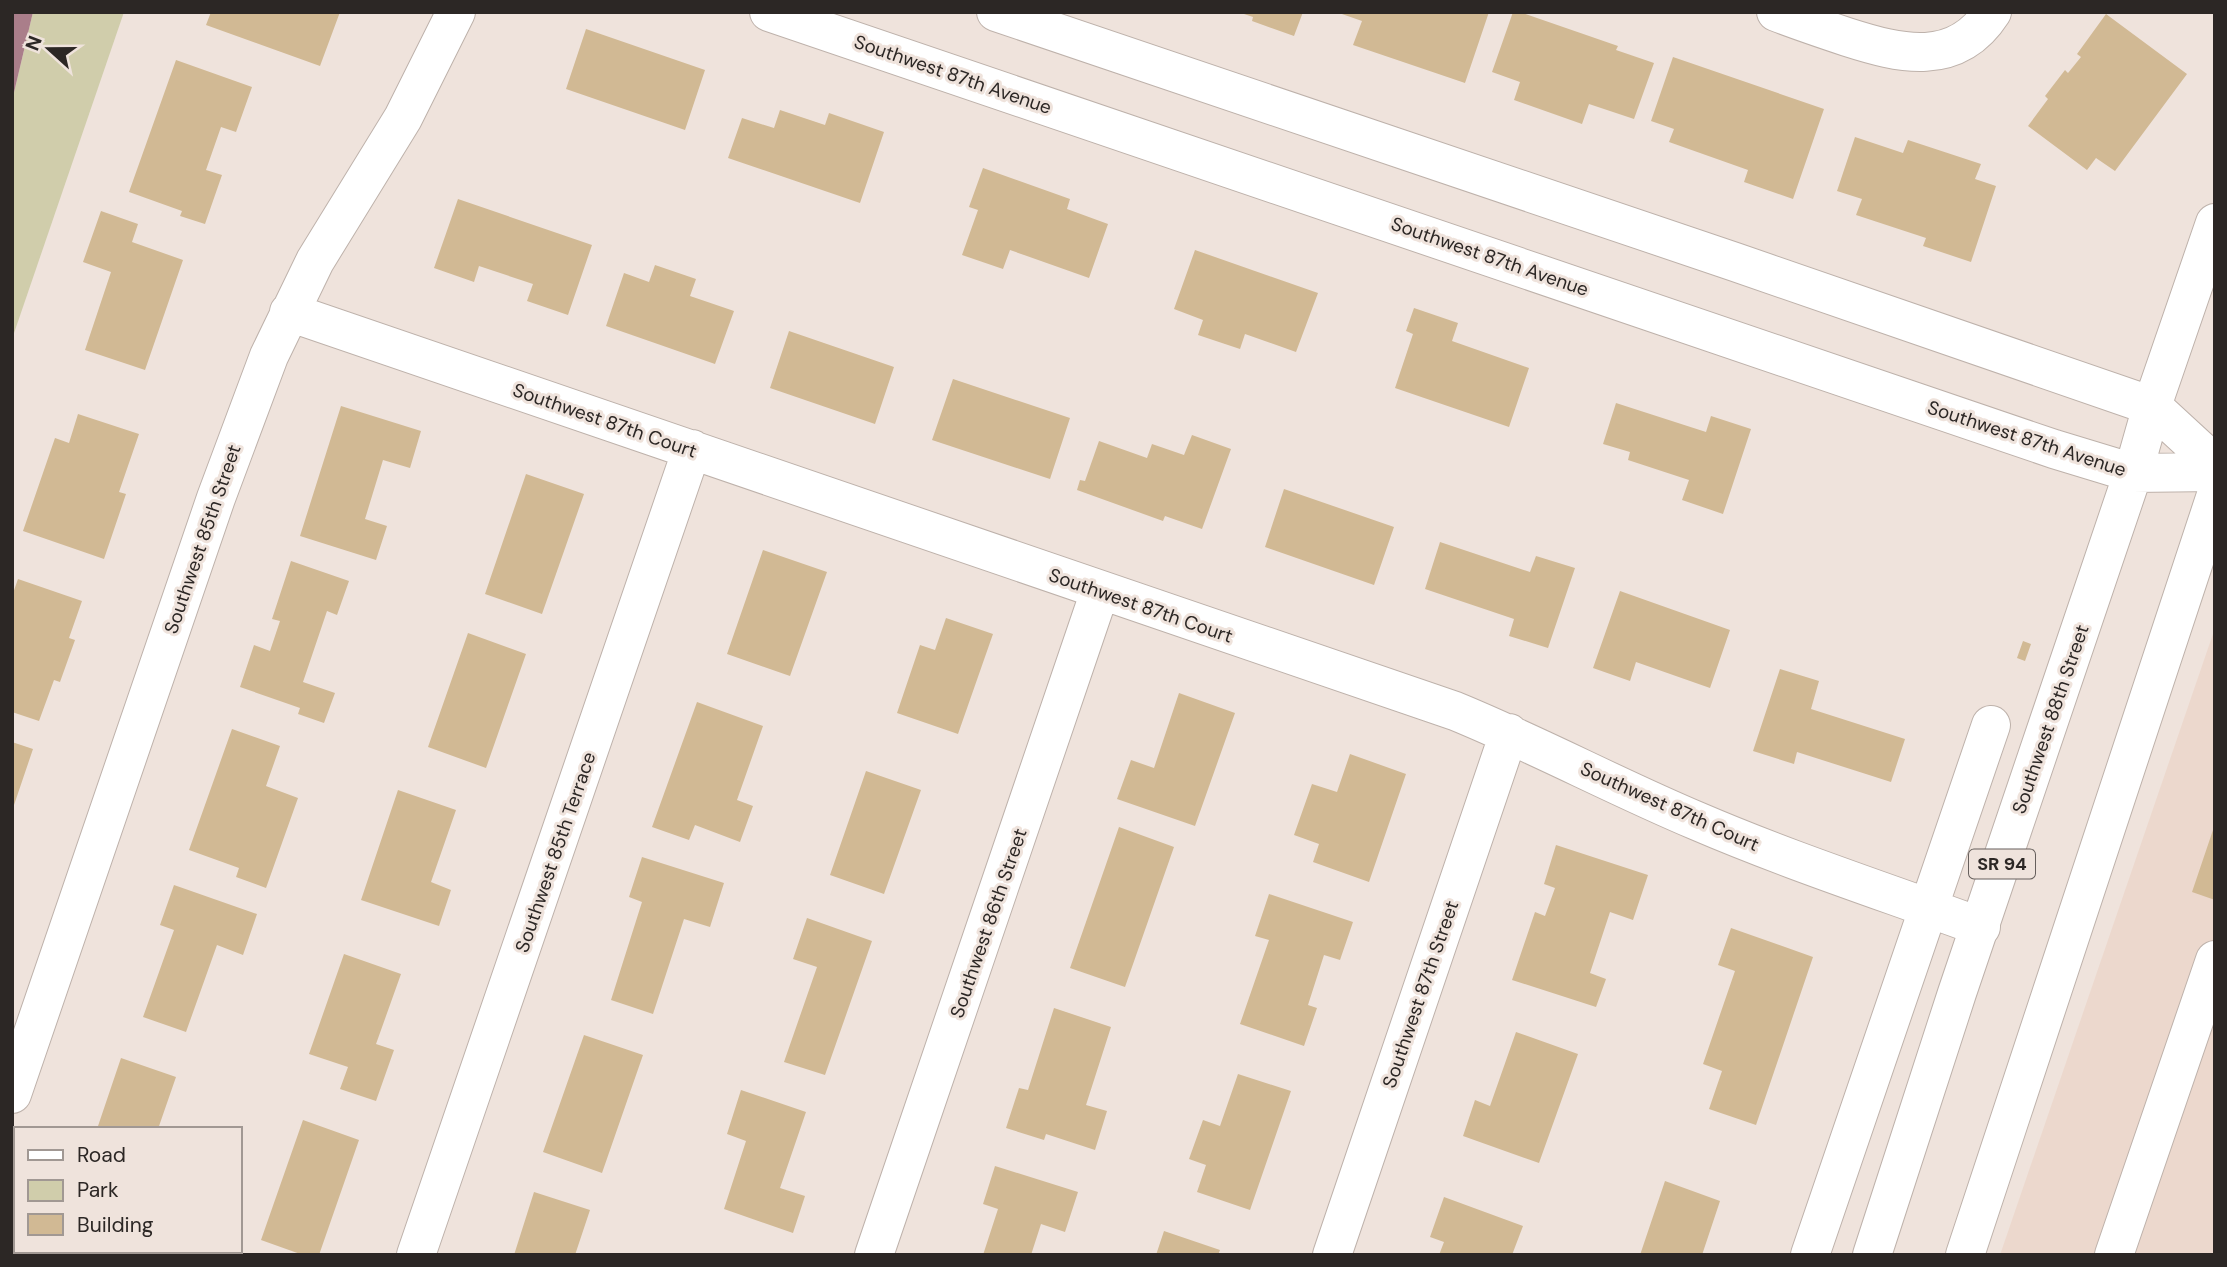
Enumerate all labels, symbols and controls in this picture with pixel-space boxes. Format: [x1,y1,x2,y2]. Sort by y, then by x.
north arrow [14,14,84,84]
street label: Southwest 87th Avenue [851,29,1055,120]
text: N [19,32,48,54]
street label: Southwest 87th Avenue [1388,211,1592,302]
street label: Southwest 87th Court [510,377,700,464]
street label: Southwest 87th Avenue [1924,395,2129,482]
street label: Southwest 85th Street [158,441,247,637]
street label: Southwest 87th Court [1046,562,1236,649]
street label: Southwest 88th Street [2006,621,2095,817]
street label: Southwest 85th Terrace [509,749,602,956]
street label: Southwest 87th Court [1577,756,1763,857]
street label: Southwest 86th Street [944,825,1033,1021]
road number: SR 94 [1969,850,2035,878]
street label: Southwest 87th Street [1377,897,1464,1091]
legend [14,1127,242,1253]
text: Road [77,1141,126,1169]
text: Park [77,1176,119,1204]
text: Building [77,1211,154,1239]

